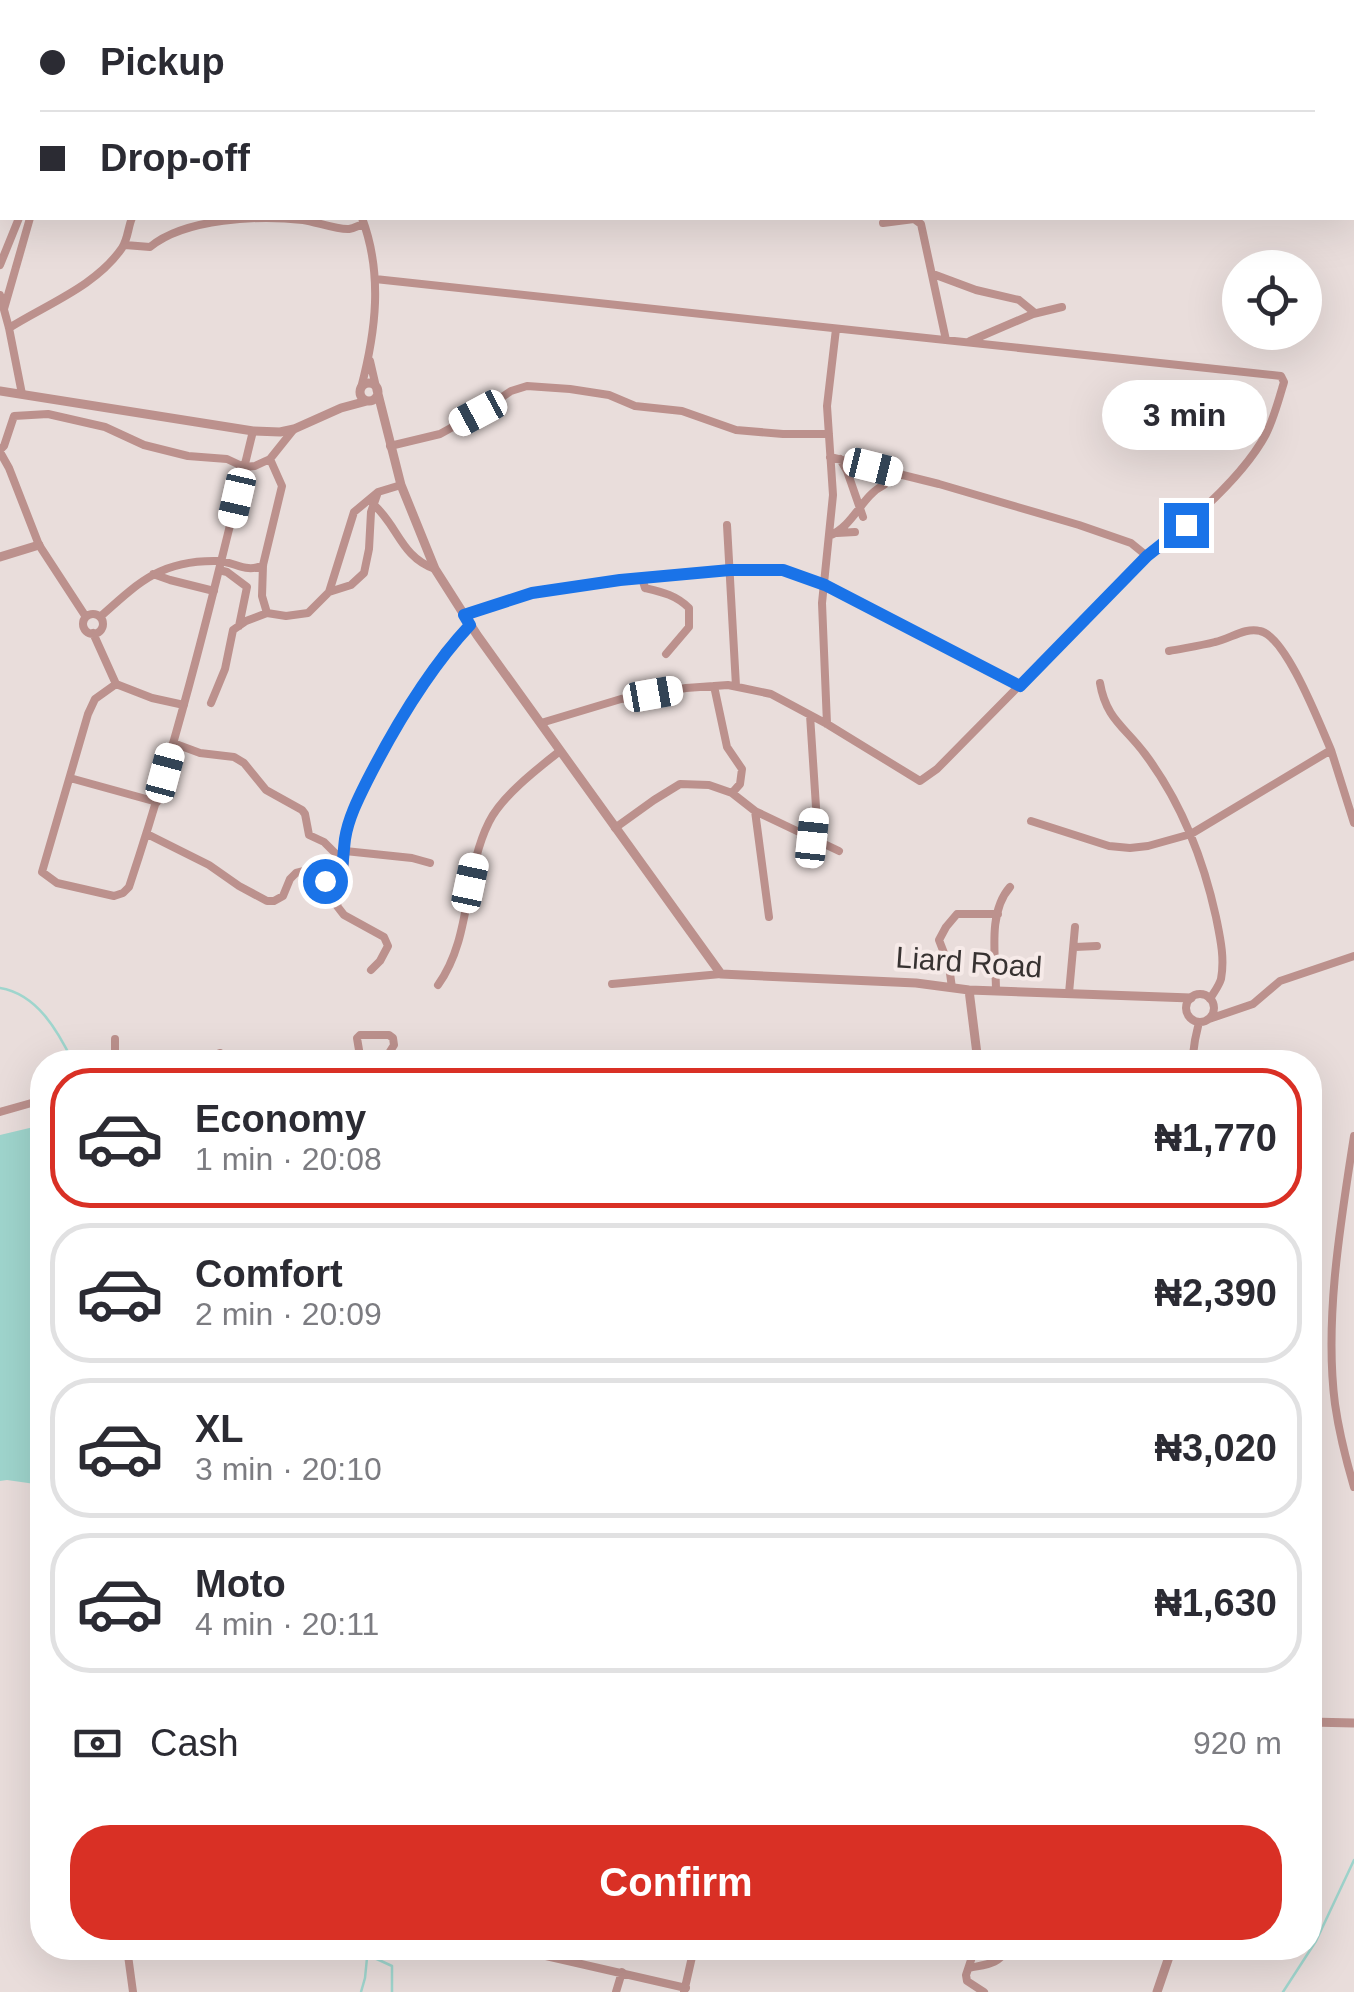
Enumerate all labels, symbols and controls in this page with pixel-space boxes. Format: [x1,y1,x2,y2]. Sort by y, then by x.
text: Pickup [100,41,225,83]
text: Drop-off [100,137,250,179]
map controls [1222,250,1322,350]
button: locate [1222,250,1322,350]
callout: 3 min [1104,380,1268,450]
car [444,386,512,440]
text: 3 min [1143,397,1226,433]
car [840,445,906,489]
car [216,465,258,531]
route end [1164,503,1209,548]
car [621,674,685,714]
car [143,740,187,806]
car [794,807,830,869]
car [449,851,491,915]
route start [303,859,348,904]
street label: Liard Road [895,940,1043,984]
icon: car [75,1093,165,1183]
text: Economy [195,1098,366,1140]
text: ₦1,770 [1154,1117,1277,1159]
text: 1 min · 20:08 [195,1141,382,1177]
icon: car [75,1248,165,1338]
text: Comfort [195,1253,343,1295]
text: ₦2,390 [1154,1272,1277,1314]
text: 2 min · 20:09 [195,1296,382,1332]
icon: car [75,1403,165,1493]
text: XL [195,1408,244,1450]
text: ₦3,020 [1154,1427,1277,1469]
text: 3 min · 20:10 [195,1451,382,1487]
icon: car [75,1558,165,1648]
text: Moto [195,1563,286,1605]
text: ₦1,630 [1154,1582,1277,1624]
text: 4 min · 20:11 [195,1606,379,1642]
icon: cash [70,1716,125,1771]
text: Cash [150,1722,239,1764]
text: 920 m [1193,1725,1282,1761]
button: Confirm [70,1825,1282,1940]

